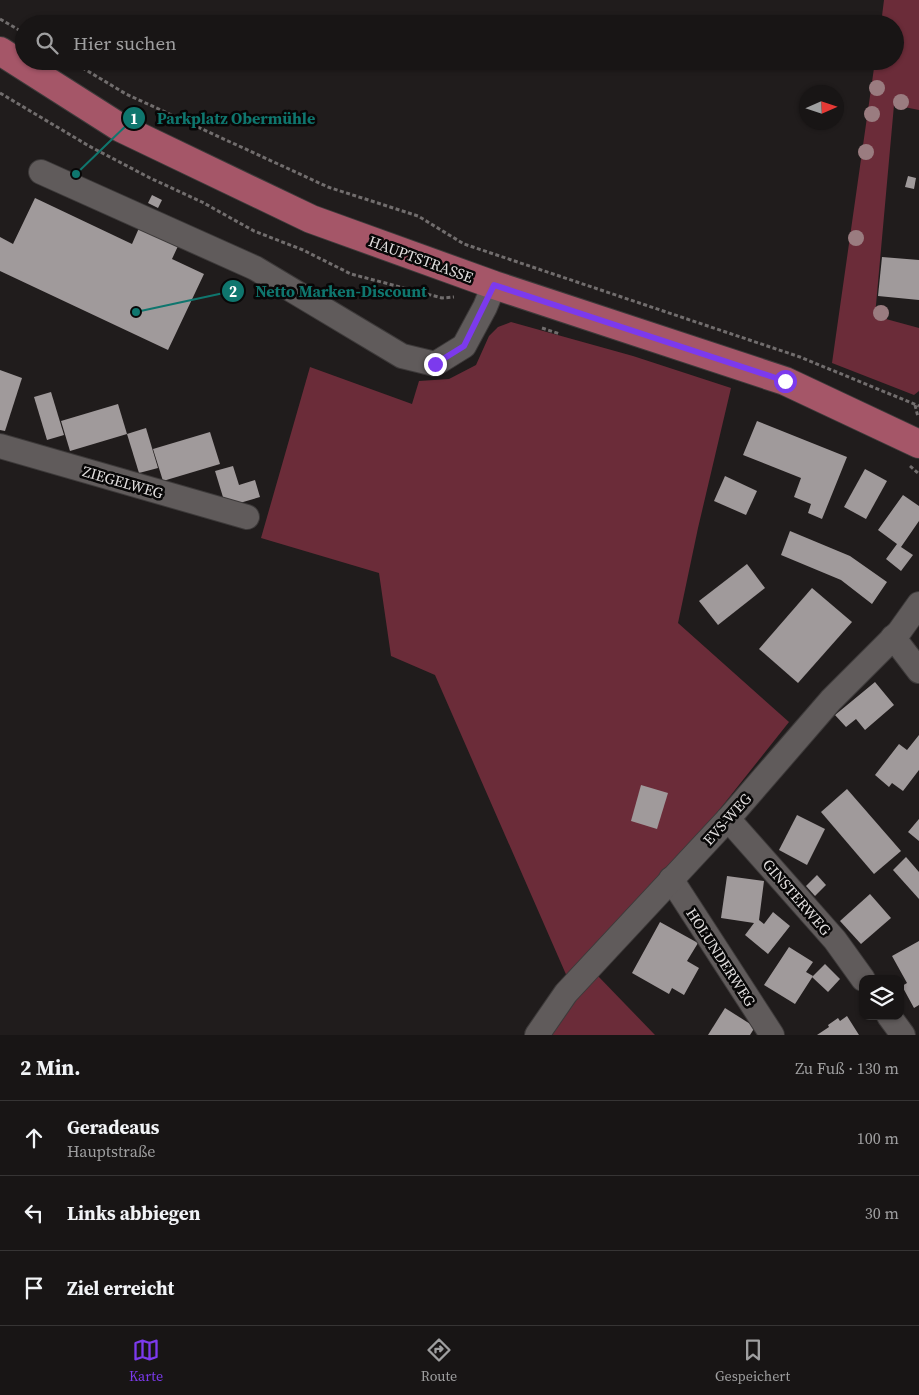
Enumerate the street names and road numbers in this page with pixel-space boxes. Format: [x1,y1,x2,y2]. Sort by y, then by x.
street label: HAUPTSTRASSE [366,230,476,288]
street label: ZIEGELWEG [80,460,166,504]
street label: EVS-WEG [698,788,756,850]
street label: GINSTERWEG [758,854,836,940]
street label: HOLUNDERWEG [681,904,761,1010]

